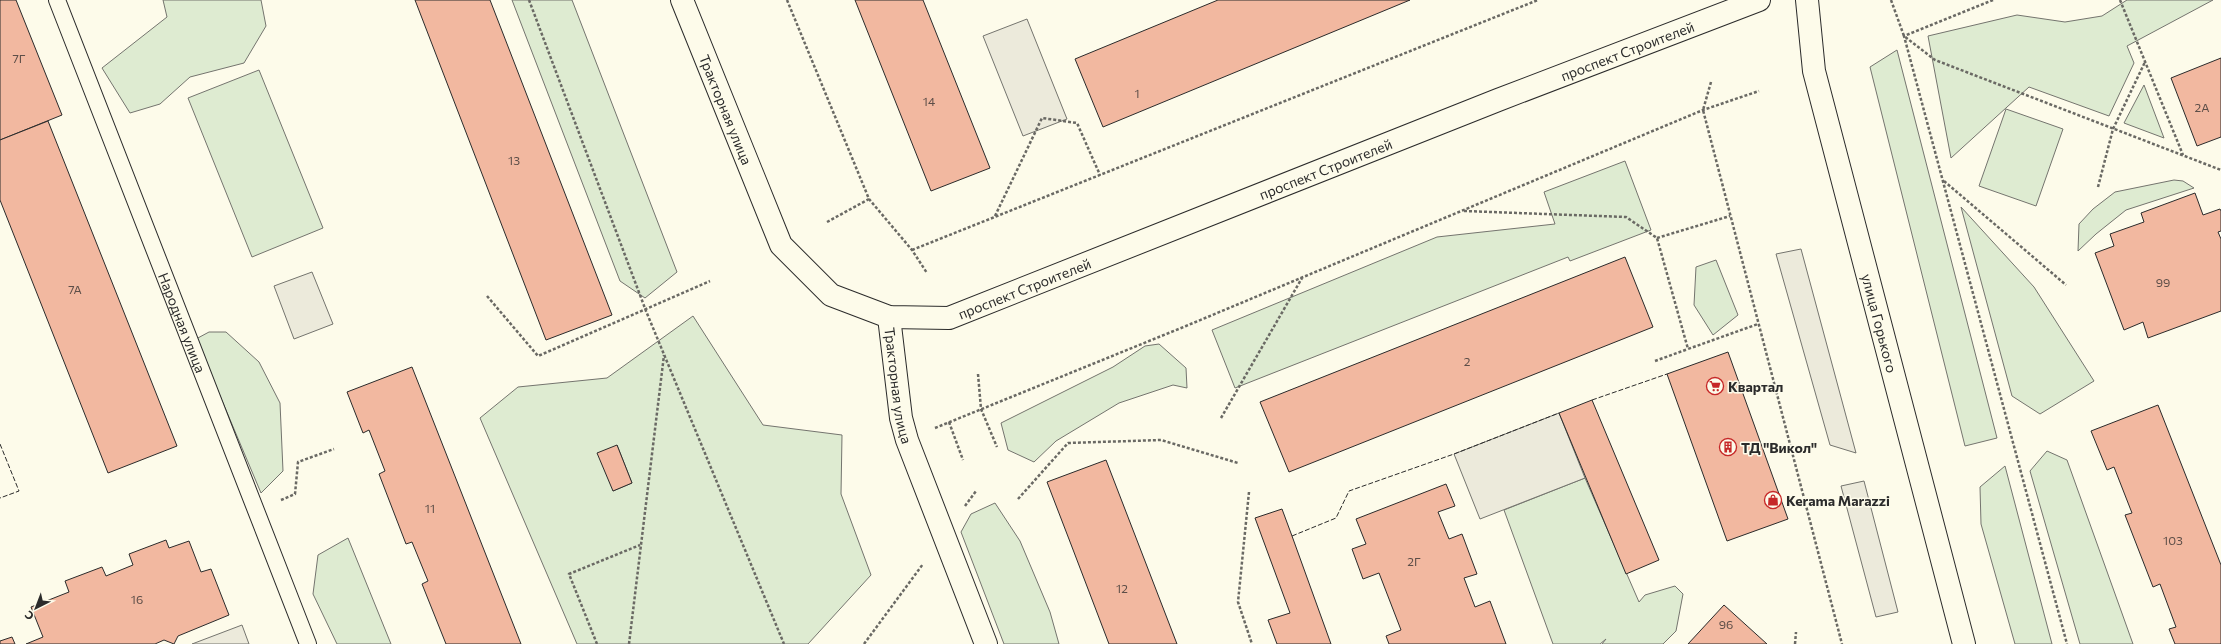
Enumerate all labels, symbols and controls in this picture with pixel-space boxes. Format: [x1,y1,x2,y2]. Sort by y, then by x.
street label: проспект Строителей [1558,17,1696,84]
house number: 7Г [12,51,26,65]
street label: Тракторная улица [696,52,756,167]
house number: 1 [1134,86,1140,100]
house number: 14 [923,94,935,108]
house number: 2А [2195,100,2209,114]
street label: проспект Строителей [1256,134,1394,203]
house number: 13 [508,153,520,167]
street label: проспект Строителей [955,254,1093,322]
street label: Народная улица [155,270,210,375]
street label: улица Горького [1859,272,1901,374]
house number: 99 [2156,275,2170,289]
house number: 7А [68,282,82,296]
street label: Тракторная улица [882,326,916,445]
house number: 2 [1464,354,1471,368]
supermarket icon: Квартал [1705,376,1725,396]
place label: Квартал [1728,378,1783,395]
building icon: ТД "Викол" [1718,437,1738,457]
place label: ТД "Викол" [1741,439,1817,456]
shop icon: Kerama Marazzi [1763,490,1783,510]
place label: Kerama Marazzi [1786,492,1890,509]
house number: 11 [425,501,435,515]
house number: 103 [2163,533,2183,547]
house number: 2Г [1407,554,1421,568]
house number: 12 [1116,581,1128,595]
north arrow [16,588,56,628]
house number: 16 [131,592,143,606]
text: С [21,608,36,623]
house number: 96 [1719,617,1733,631]

